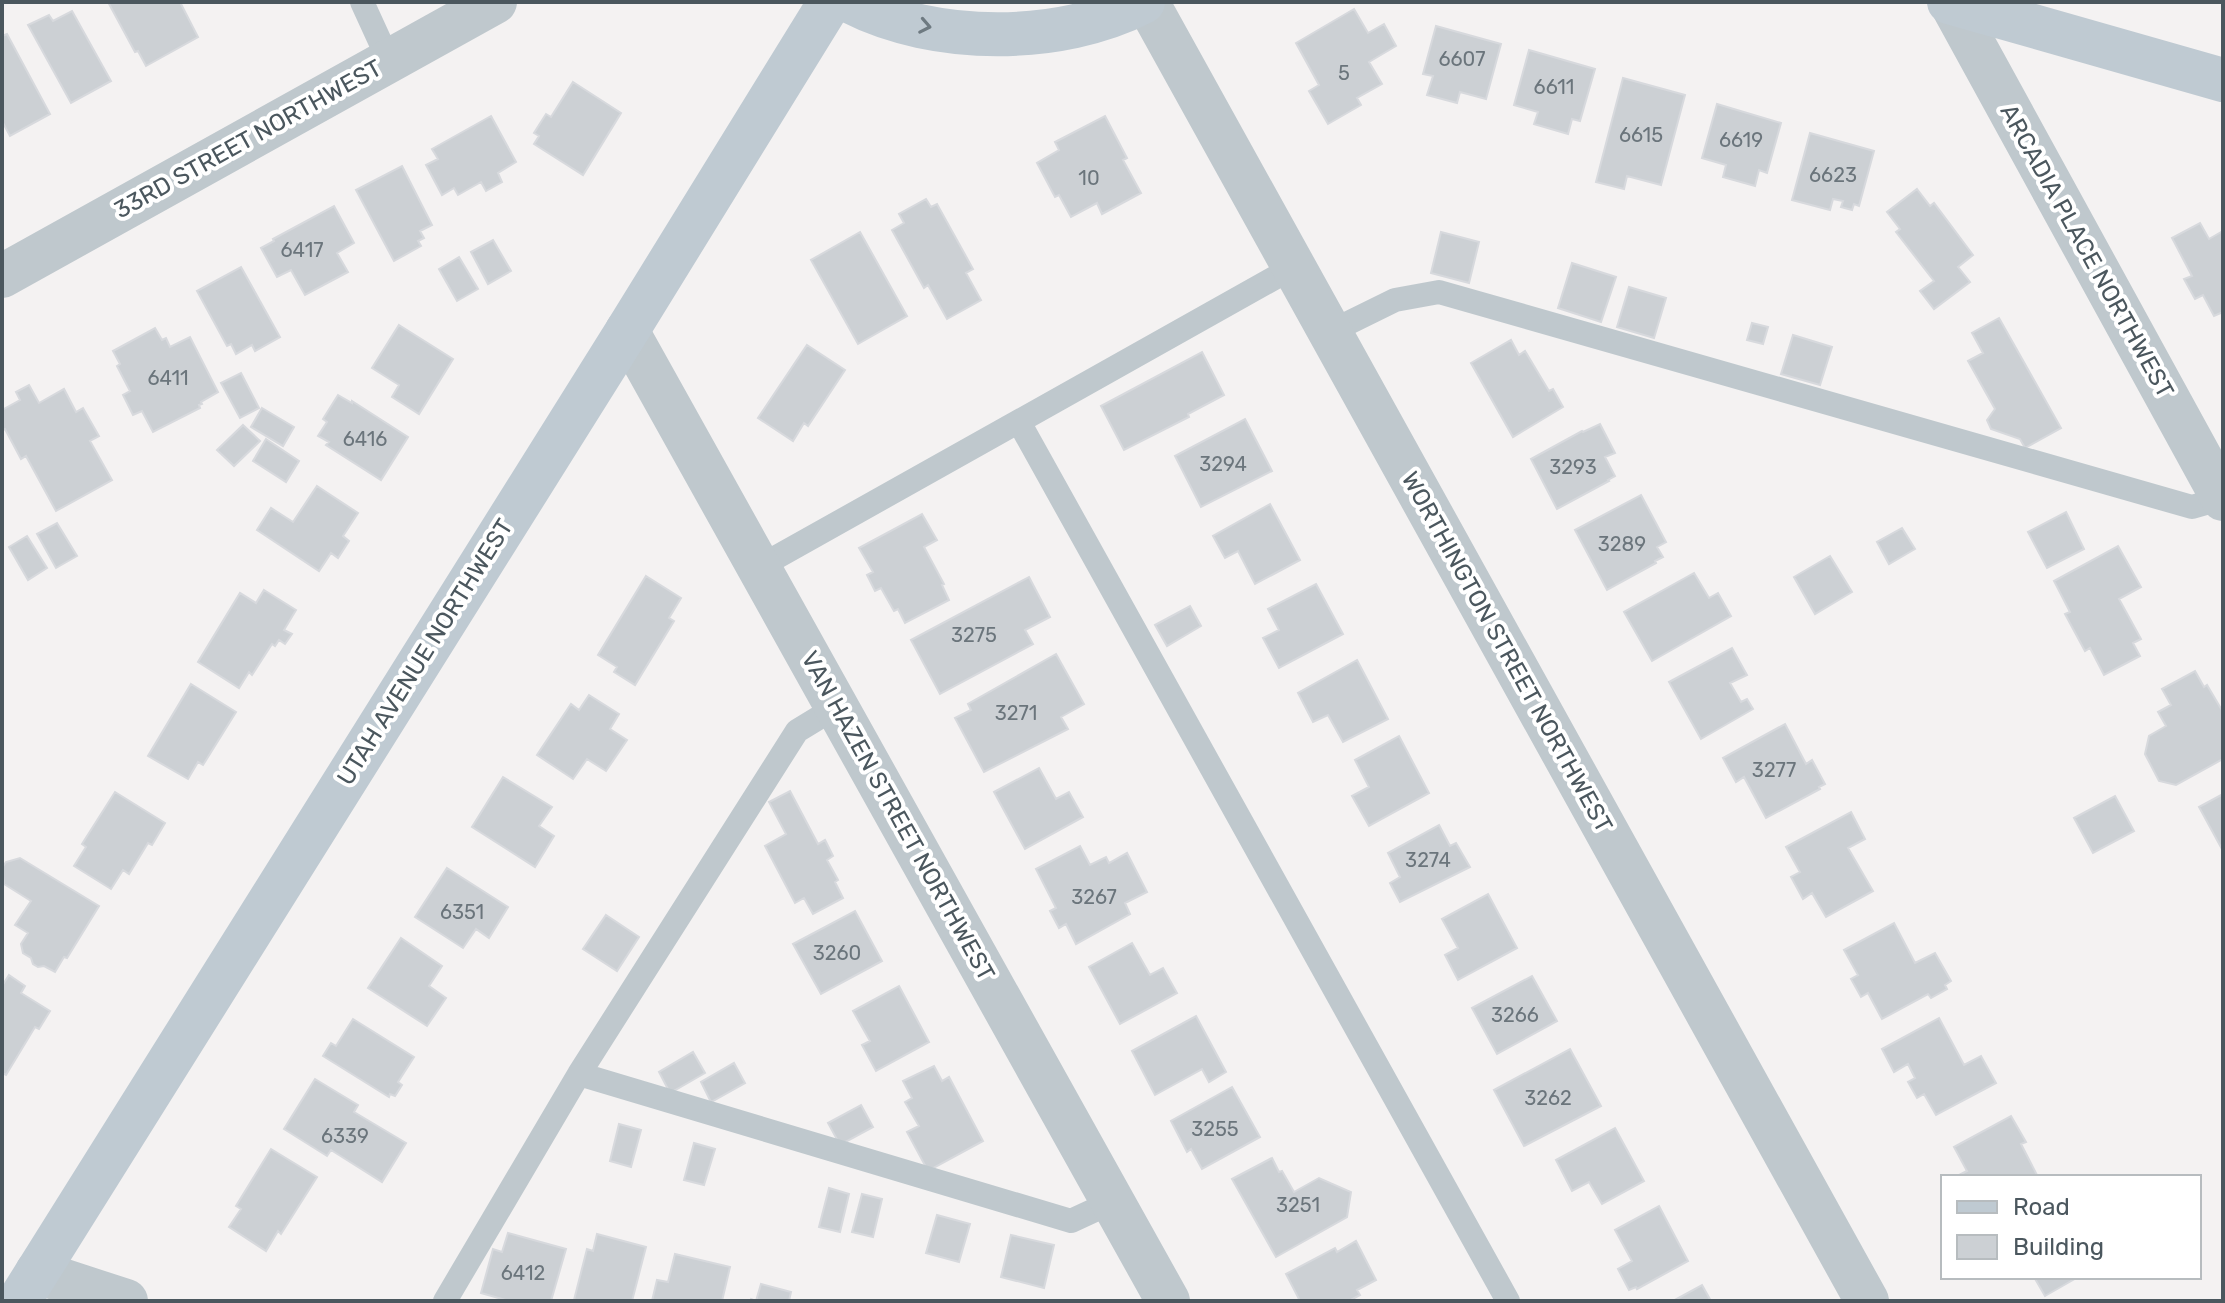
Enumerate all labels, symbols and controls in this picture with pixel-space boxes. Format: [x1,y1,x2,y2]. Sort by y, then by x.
one-way arrow [918,17,931,34]
house number: 6607 [1438,47,1486,71]
street label: 33RD STREET NORTHWEST [109,54,387,224]
house number: 5 [1338,61,1350,85]
house number: 6611 [1534,75,1574,99]
street label: ARCADIA PLACE NORTHWEST [1995,99,2180,403]
house number: 6615 [1619,123,1663,147]
house number: 6619 [1719,128,1763,152]
house number: 6623 [1809,163,1857,187]
house number: 10 [1078,166,1100,190]
house number: 6417 [281,238,323,262]
house number: 6411 [147,366,189,390]
house number: 6416 [343,427,387,451]
house number: 3294 [1199,452,1247,476]
house number: 3293 [1549,455,1597,479]
street label: WORTHINGTON STREET NORTHWEST [1396,467,1618,837]
street label: UTAH AVENUE NORTHWEST [331,514,519,790]
house number: 3289 [1598,532,1646,556]
house number: 3275 [951,623,997,647]
street label: VAN HAZEN STREET NORTHWEST [795,646,1001,986]
house number: 3271 [995,701,1037,725]
house number: 3277 [1752,758,1796,782]
house number: 3274 [1405,848,1451,872]
house number: 3267 [1071,885,1117,909]
house number: 6351 [440,900,484,924]
house number: 3260 [813,941,861,965]
house number: 3266 [1491,1003,1539,1027]
house number: 3262 [1524,1086,1572,1110]
house number: 3255 [1191,1117,1239,1141]
house number: 6339 [321,1124,369,1148]
legend [1941,1175,2201,1279]
house number: 3251 [1276,1193,1320,1217]
text: Road [2013,1193,2070,1221]
text: Building [2013,1233,2104,1261]
house number: 6412 [501,1261,545,1285]

